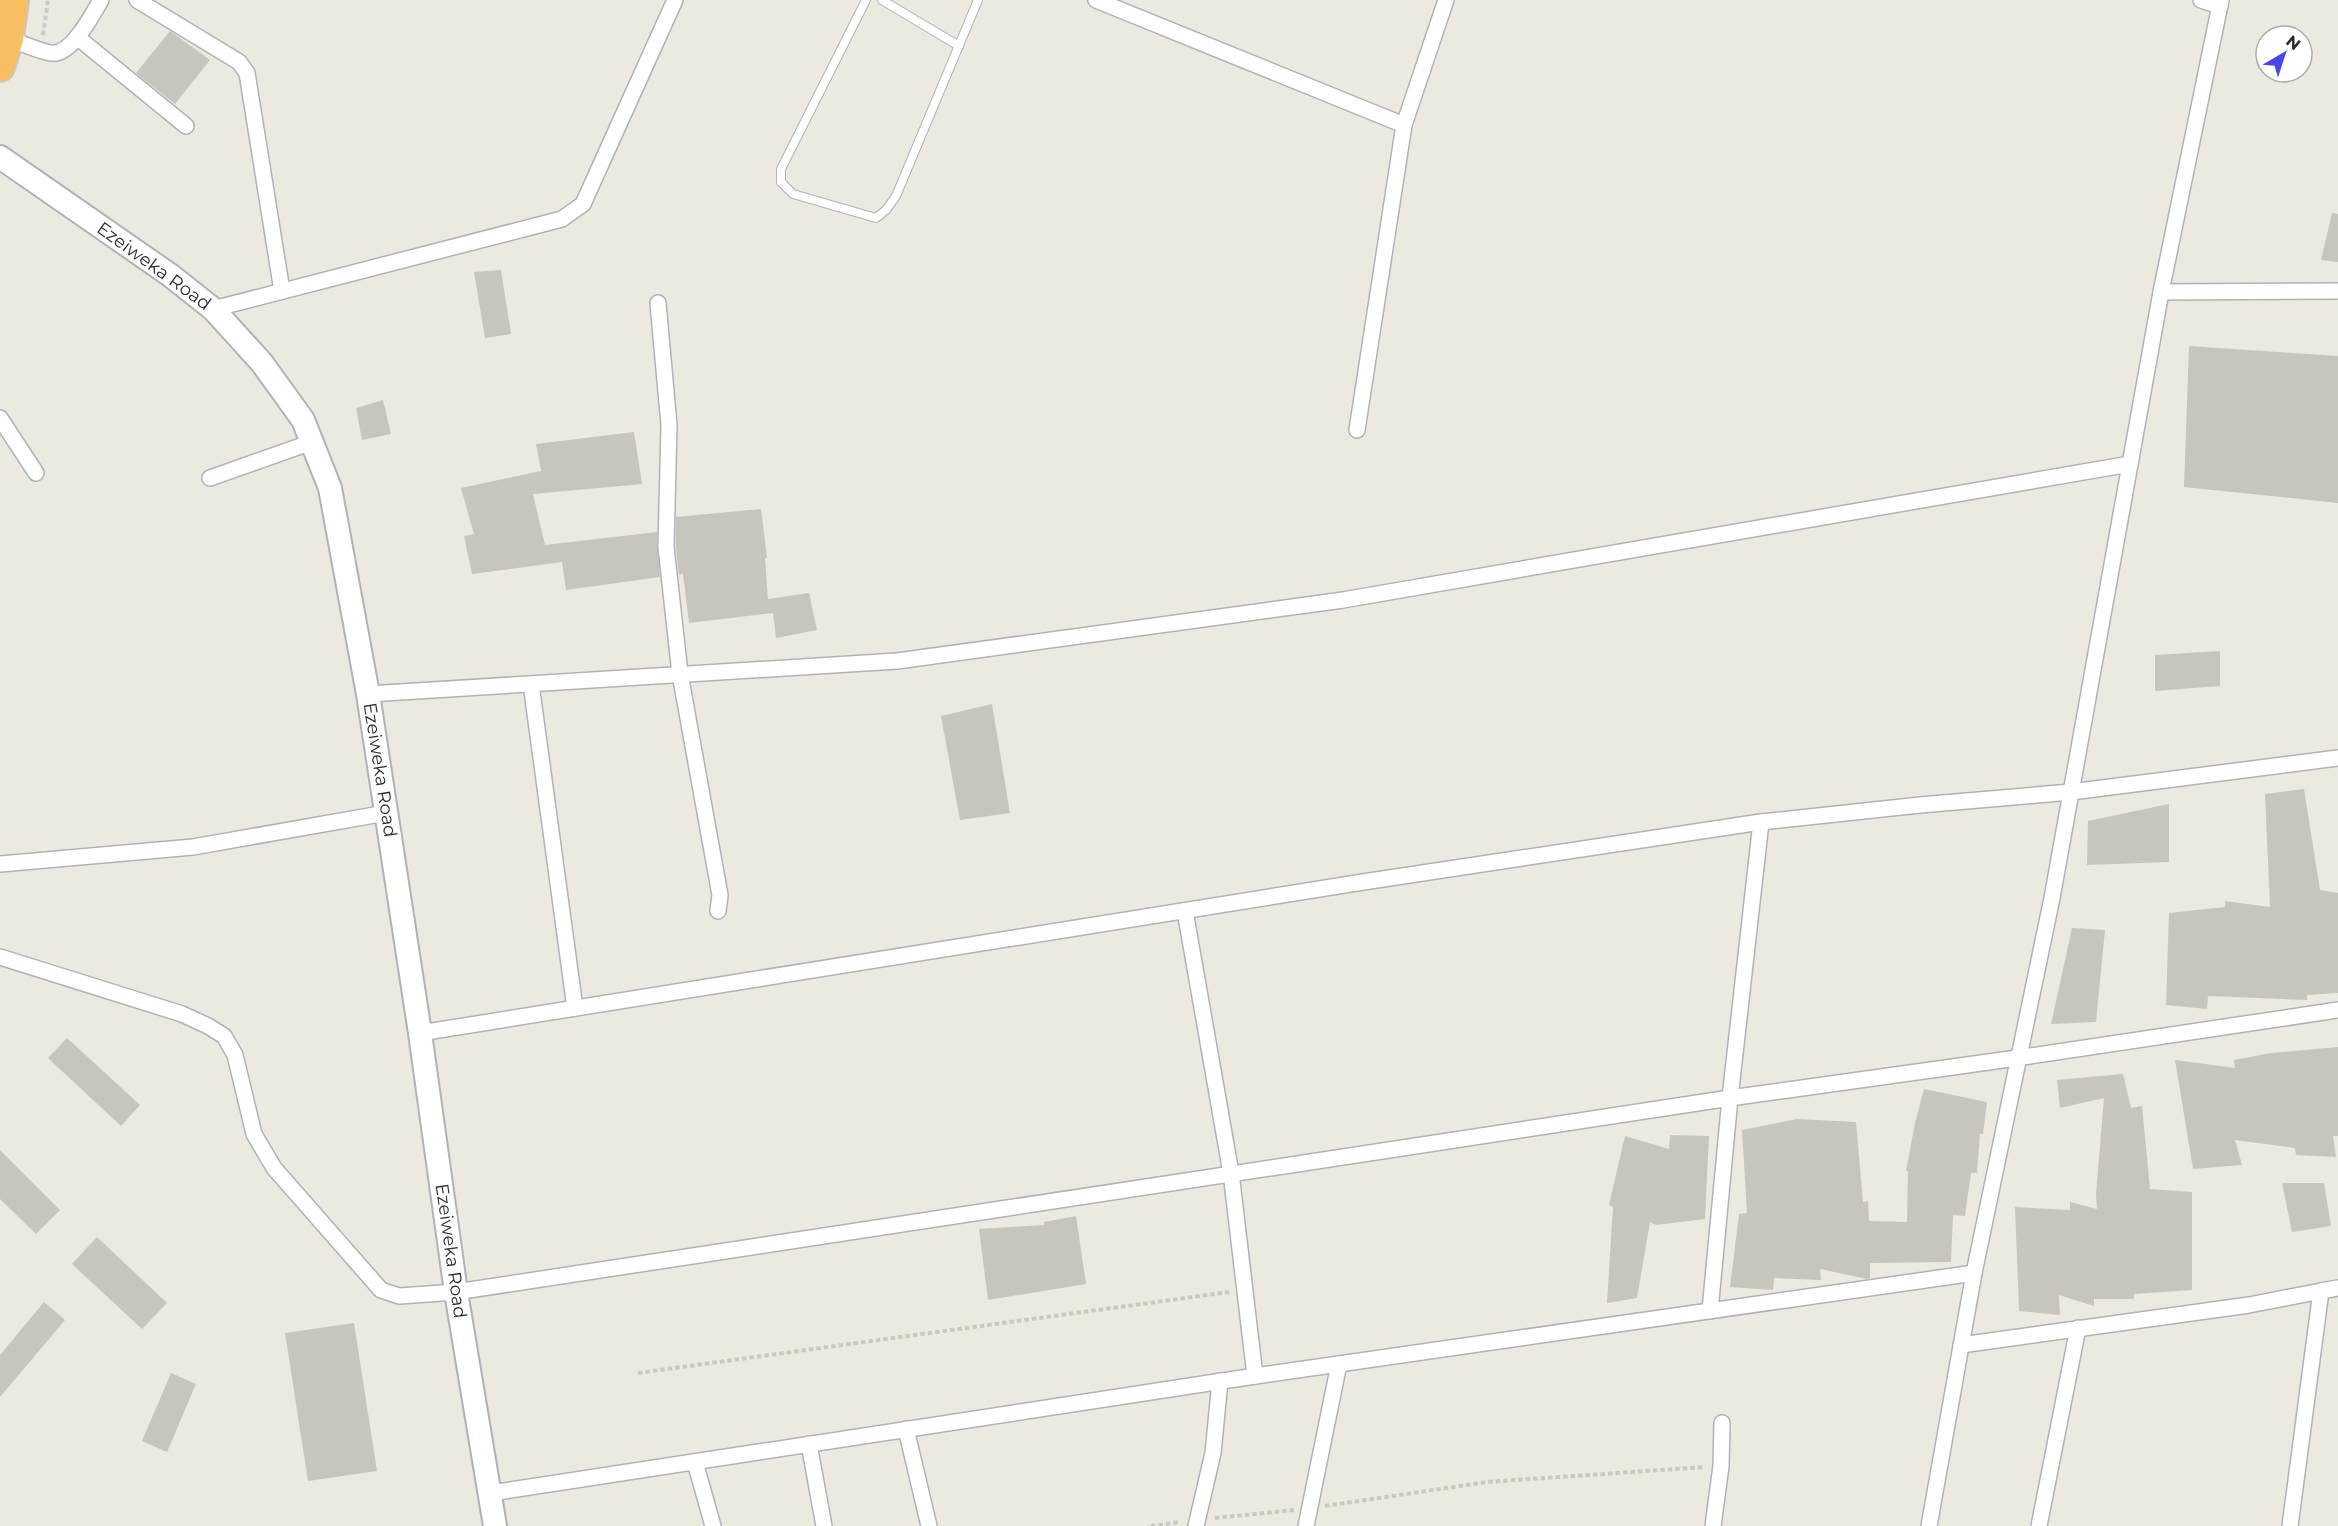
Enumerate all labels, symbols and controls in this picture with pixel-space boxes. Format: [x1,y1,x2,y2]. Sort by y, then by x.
north arrow [2254,24,2314,84]
text: N [2282,31,2304,54]
street label: Ezeiweka Road [93,217,215,315]
street label: Ezeiweka Road [358,701,402,839]
street label: Ezeiweka Road [431,1182,471,1320]

